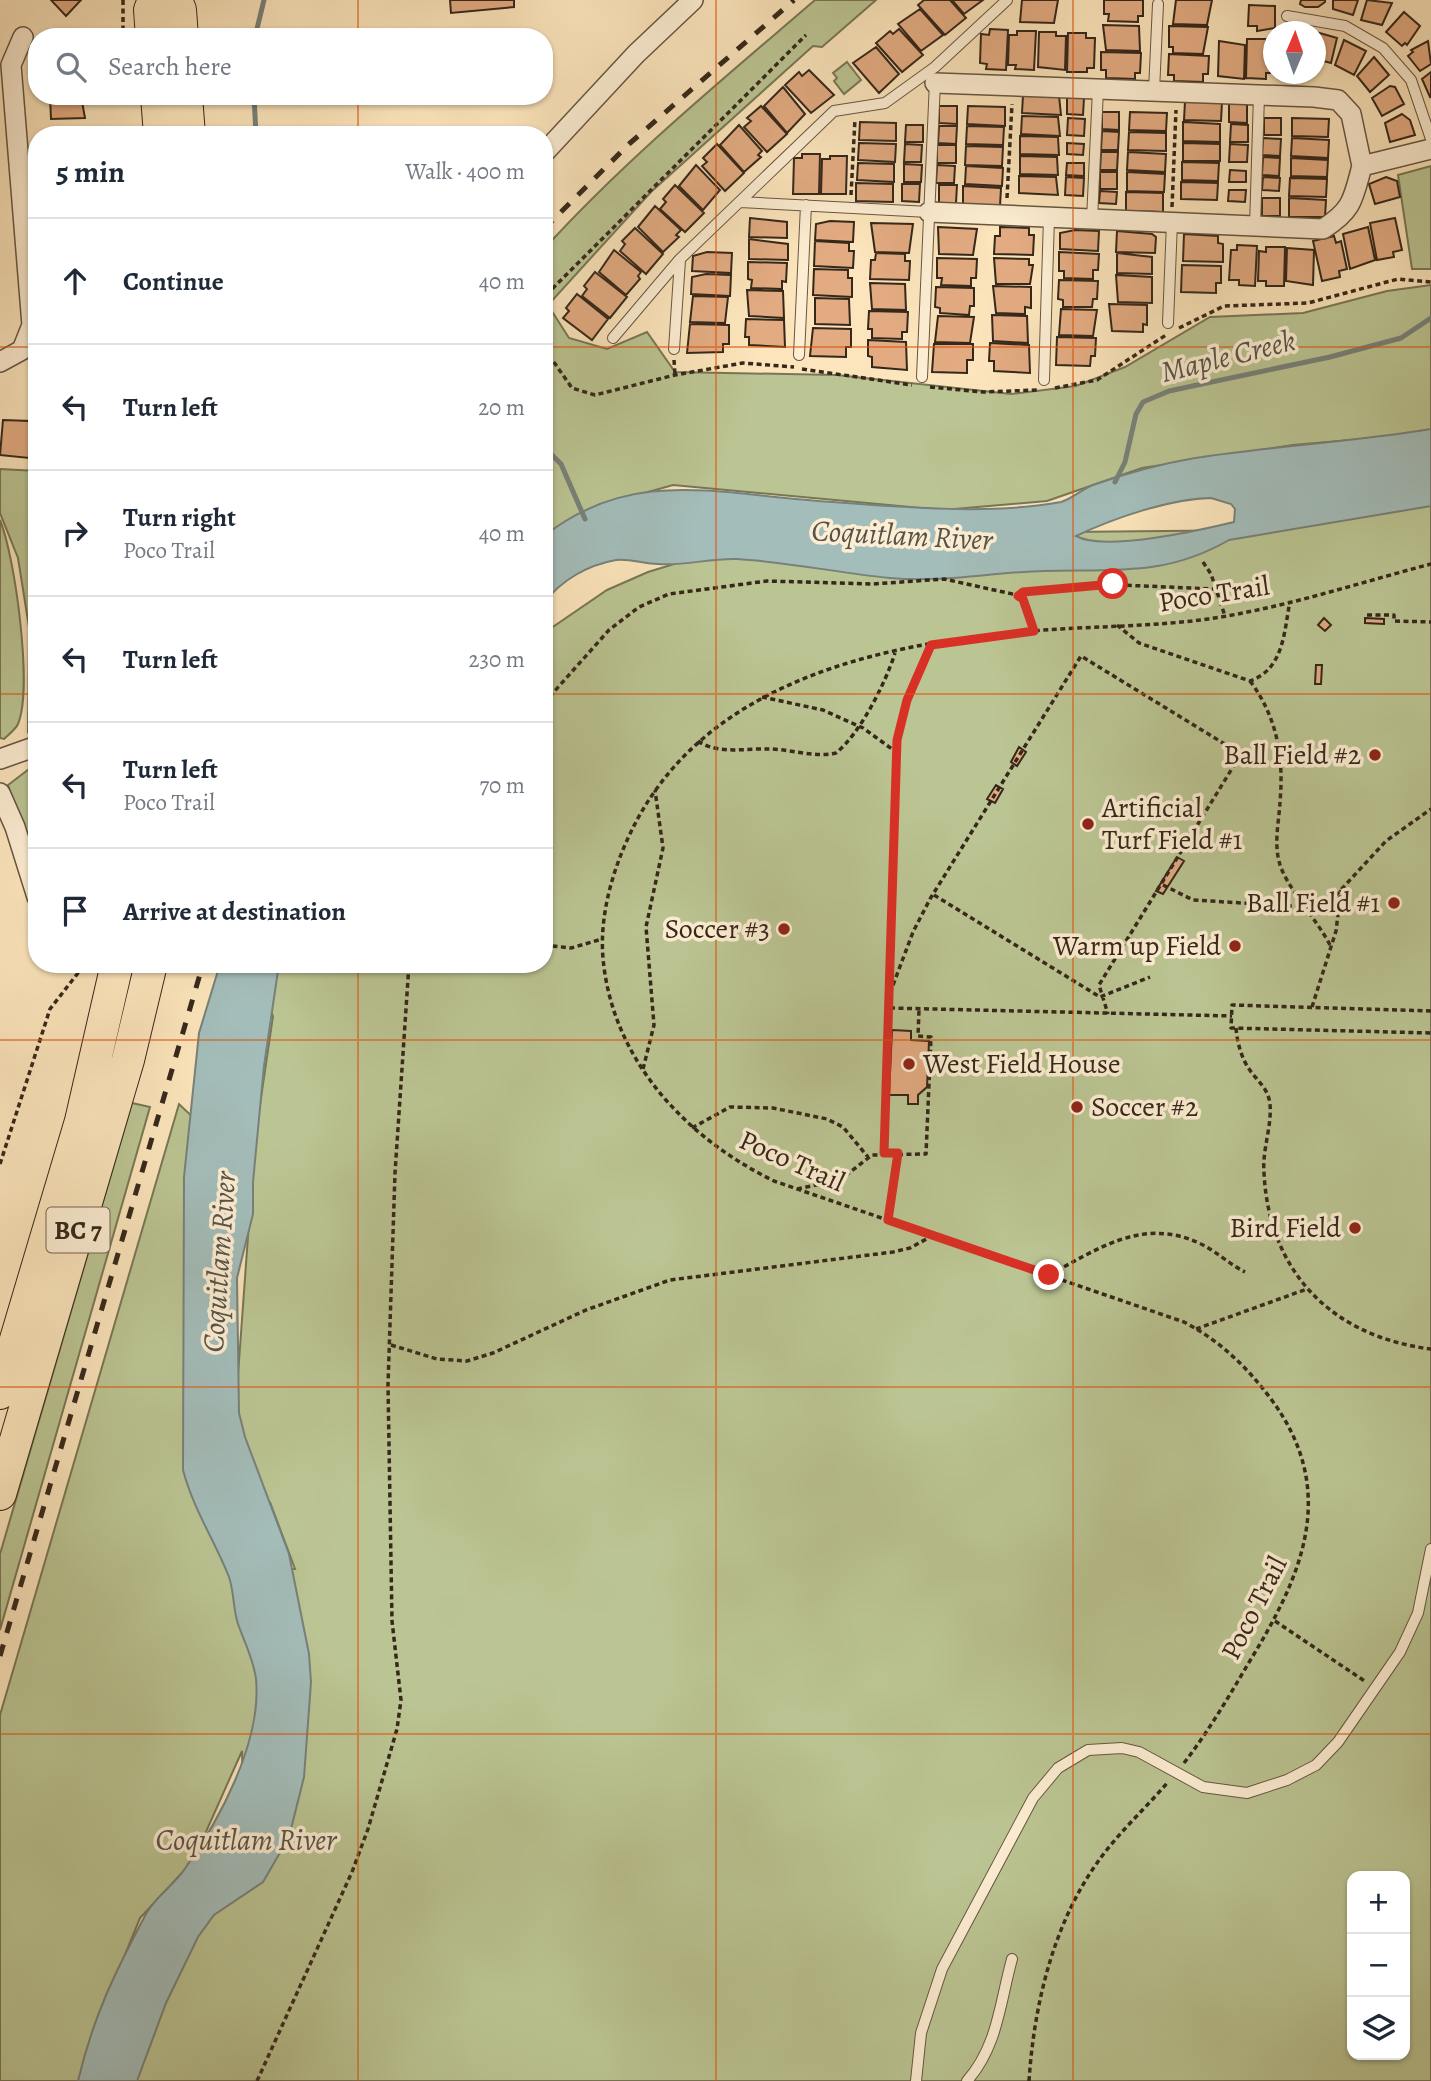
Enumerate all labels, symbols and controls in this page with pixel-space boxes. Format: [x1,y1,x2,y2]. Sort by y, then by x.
north arrow [1263,21,1326,84]
search box [28,28,553,105]
icon: search [52,48,90,86]
text: Search here [108,49,232,84]
text: 5 min [56,152,125,192]
text: Walk · 400 m [405,156,525,187]
icon: ahead [56,262,94,300]
text: Continue [123,264,224,299]
text: 40 m [479,266,525,297]
water label: Maple Creek [1157,320,1299,392]
icon: left [56,388,94,426]
text: Turn left [123,390,218,425]
text: 20 m [478,392,525,423]
text: Turn right [123,500,236,535]
water label: Coquitlam River [811,510,995,560]
icon: right [56,514,94,552]
text: 40 m [479,518,525,549]
text: Poco Trail [123,535,215,566]
street label: Poco Trail [1156,566,1272,622]
route start [1097,568,1128,599]
icon: left [56,640,94,678]
text: Turn left [123,642,218,677]
text: 230 m [469,644,525,675]
place label: Ball Field #2 [1223,736,1361,774]
marker: Ball Field #2 [1367,747,1383,763]
text: Turn left [123,752,218,787]
icon: left [56,766,94,804]
text: 70 m [479,770,525,801]
text: Poco Trail [123,787,215,818]
place label: Artificial Turf Field #1 [1101,789,1242,859]
marker: Artificial Turf Field #1 [1080,816,1096,832]
place label: Ball Field #1 [1246,884,1380,922]
icon: arrive [56,892,94,930]
text: Arrive at destination [123,894,346,929]
marker: Ball Field #1 [1386,895,1402,911]
place label: Soccer #3 [664,910,770,948]
marker: Soccer #3 [776,921,792,937]
place label: Warm up Field [1052,927,1222,965]
marker: Warm up Field [1227,938,1243,954]
place label: West Field House [922,1045,1121,1083]
marker: West Field House [901,1056,917,1072]
place label: Soccer #2 [1091,1088,1198,1126]
marker: Soccer #2 [1069,1099,1085,1115]
street label: Poco Trail [733,1121,851,1201]
water label: Coquitlam River [193,1169,245,1354]
road number: BC 7 [46,1208,110,1252]
place label: Bird Field [1230,1209,1342,1247]
marker: Bird Field [1347,1220,1363,1236]
route end [1033,1259,1064,1290]
street label: Poco Trail [1212,1549,1296,1666]
water label: Coquitlam River [156,1820,338,1860]
map controls [1347,1871,1410,2060]
button: + [1347,1871,1410,1934]
button: − [1347,1934,1410,1997]
button: layers [1347,1997,1410,2060]

